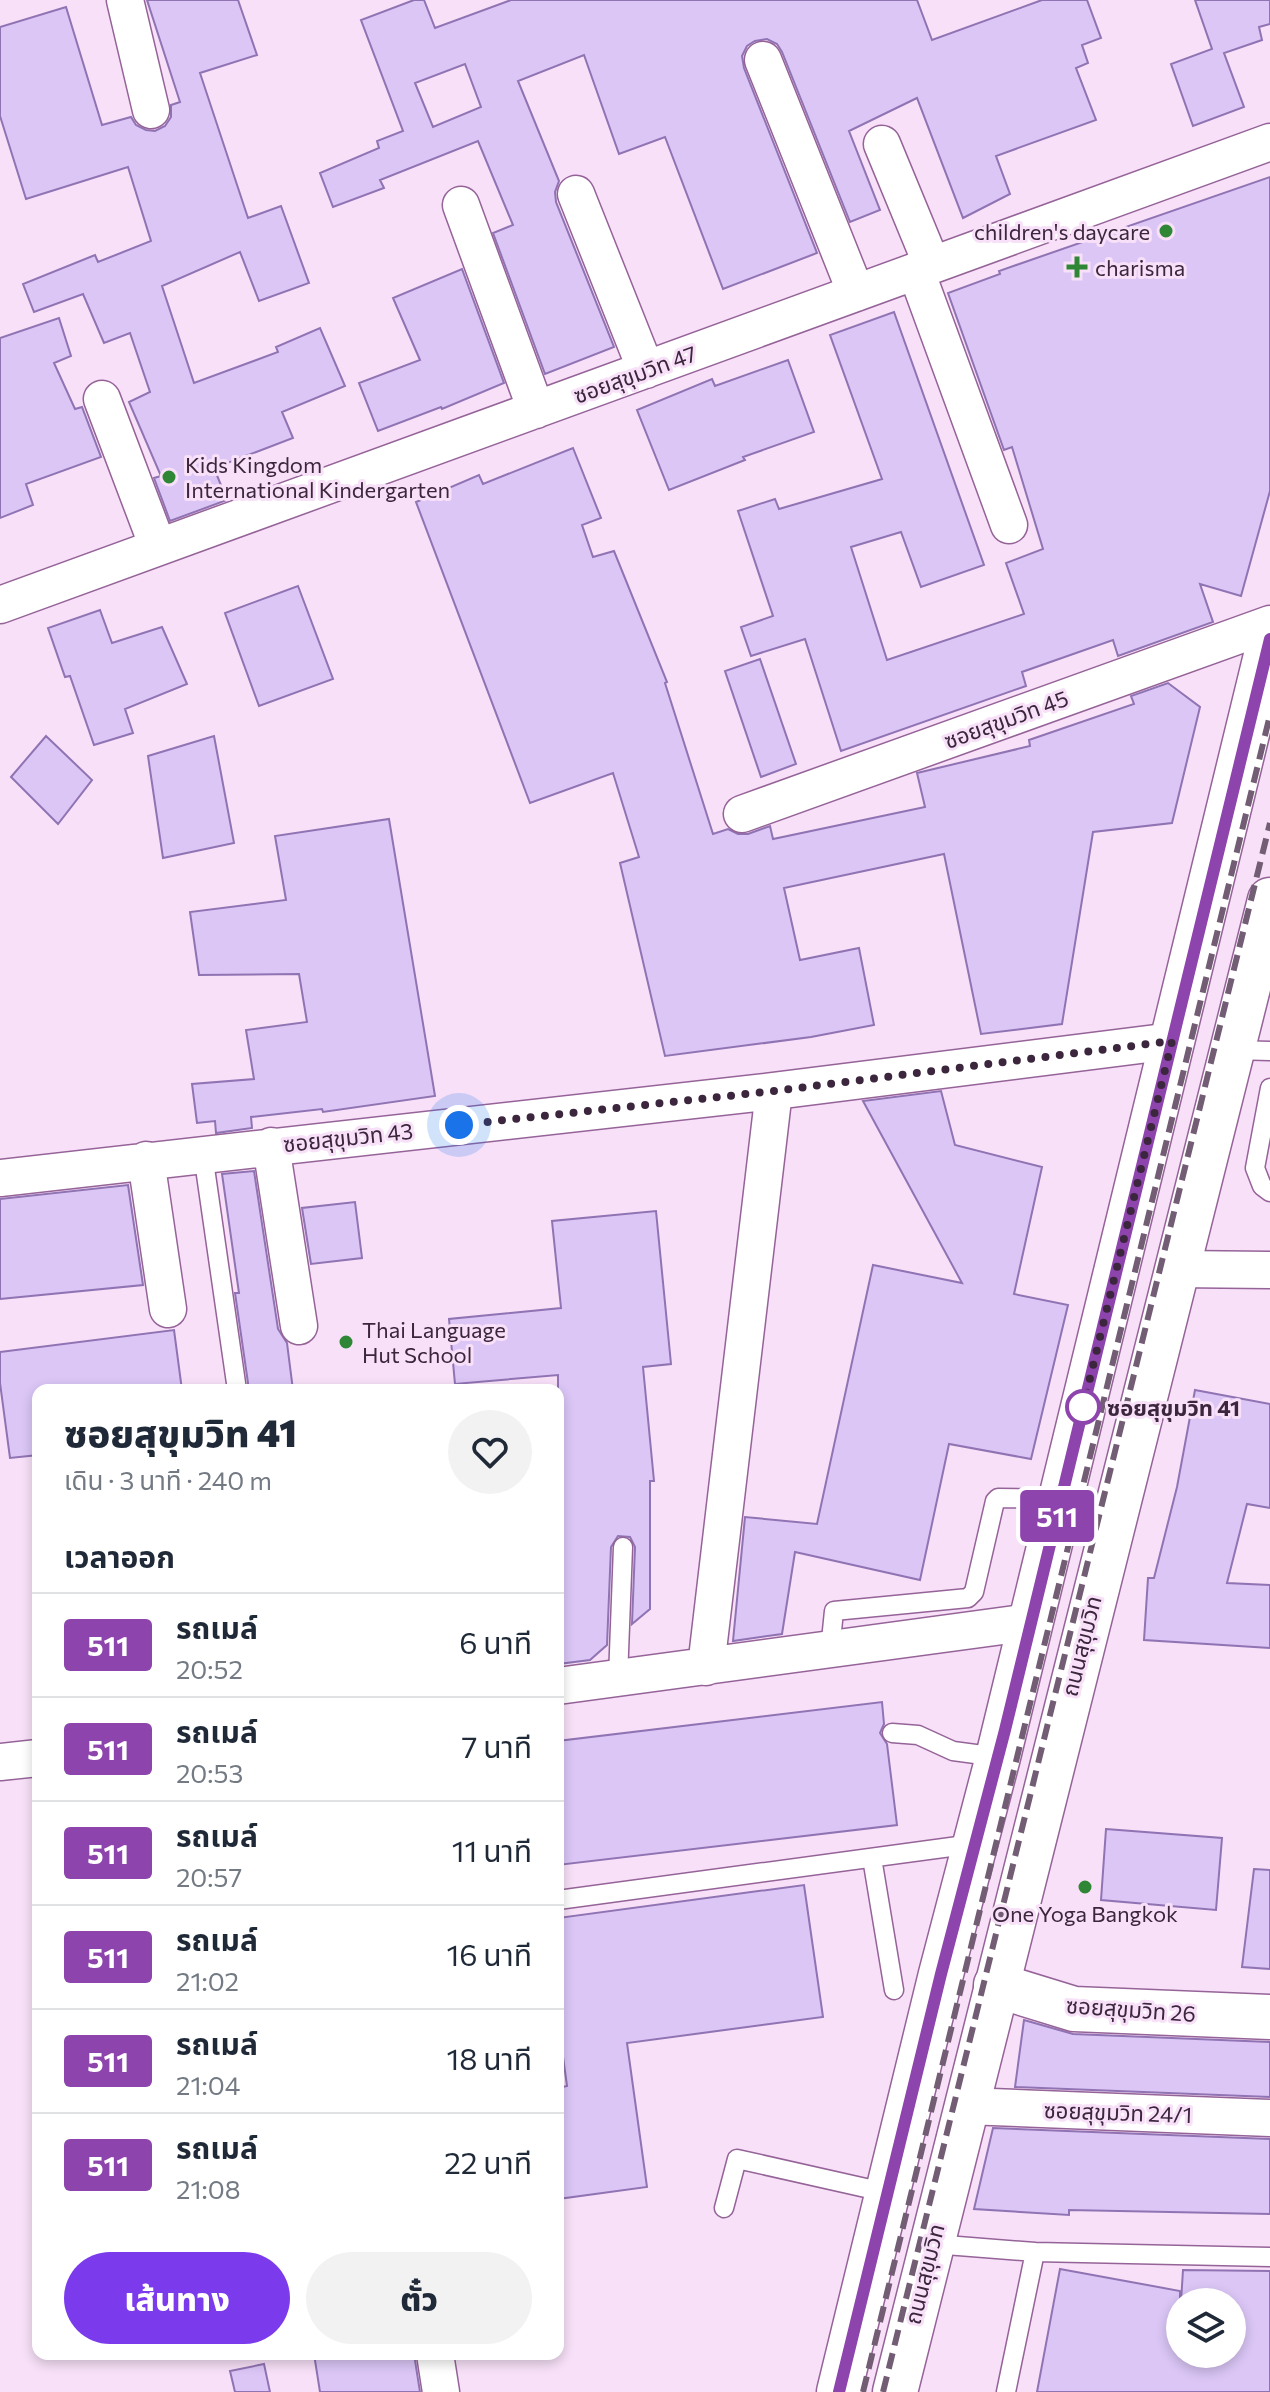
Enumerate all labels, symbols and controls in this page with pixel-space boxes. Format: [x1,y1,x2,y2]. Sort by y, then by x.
place label: children's daycare [974,218,1150,245]
marker: children's daycare [1157,222,1175,240]
place label: charisma [1095,254,1185,281]
marker: charisma [1066,256,1088,278]
street label: ซอยสุขุมวิท 47 [570,339,701,410]
place label: Kids Kingdom International Kindergarten [185,451,450,503]
marker: Kids Kingdom International Kindergarten [160,468,178,486]
street label: ซอยสุขุมวิท 45 [940,684,1072,755]
your location [439,1105,479,1145]
street label: ซอยสุขุมวิท 43 [282,1117,414,1158]
place label: Thai Language Hut School [362,1316,506,1368]
marker: Thai Language Hut School [337,1333,355,1351]
marker: ซอยสุขุมวิท 41 [1066,1390,1100,1424]
place label: ซอยสุขุมวิท 41 [1107,1394,1240,1422]
text: ซอยสุขุมวิท 41 [64,1408,297,1455]
button: heart [448,1410,532,1494]
text: เดิน · 3 นาที · 240 m [64,1464,272,1495]
line badge: 511 [1011,1490,1103,1542]
text: 511 [1036,1499,1078,1533]
text: เวลาออก [64,1537,175,1574]
street label: ถนนสุขุมวิท [1055,1593,1107,1699]
text: รถเมล์ [176,1608,258,1645]
text: 6 นาที [459,1623,532,1660]
text: 511 [87,1628,129,1662]
text: 20:52 [176,1653,243,1684]
text: รถเมล์ [176,1712,258,1749]
text: 7 นาที [462,1727,532,1764]
text: 511 [87,1732,129,1766]
text: 20:53 [176,1757,243,1788]
text: รถเมล์ [176,1816,258,1853]
text: 11 นาที [452,1831,532,1868]
text: 511 [87,1836,129,1870]
text: 20:57 [176,1861,242,1892]
marker: One Yoga Bangkok [1076,1878,1094,1896]
place label: One Yoga Bangkok [992,1900,1178,1927]
text: รถเมล์ [176,1920,258,1957]
text: 16 นาที [446,1935,532,1972]
text: 511 [87,1940,129,1974]
text: 21:02 [176,1965,239,1996]
street label: ซอยสุขุมวิท 26 [1065,1991,1197,2028]
text: รถเมล์ [176,2024,258,2061]
text: 18 นาที [446,2039,532,2076]
text: 511 [87,2044,129,2078]
text: 21:04 [176,2069,240,2100]
street label: ซอยสุขุมวิท 24/1 [1043,2096,1193,2129]
text: รถเมล์ [176,2128,258,2165]
text: 22 นาที [444,2143,532,2180]
text: 511 [87,2148,129,2182]
text: 21:08 [176,2173,240,2204]
street label: ถนนสุขุมวิท [898,2221,950,2327]
button: เส้นทาง [64,2252,290,2344]
button: ตั๋ว [306,2252,532,2344]
map controls [1166,2288,1246,2368]
button: layers [1166,2288,1246,2368]

